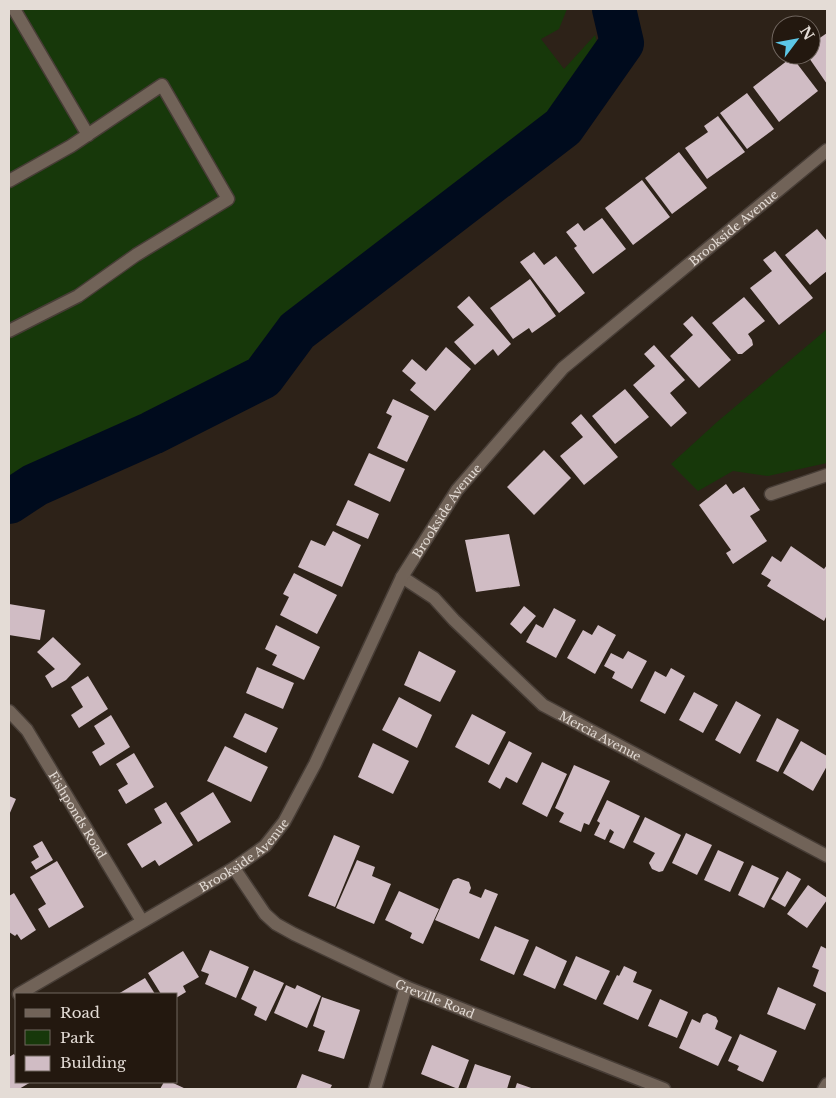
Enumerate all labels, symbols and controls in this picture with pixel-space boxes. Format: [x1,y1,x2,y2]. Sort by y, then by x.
north arrow [771,15,821,65]
text: N [796,23,818,43]
street label: Brookside Avenue [685,186,781,269]
street label: Brookside Avenue [409,460,484,560]
street label: Mercia Avenue [557,707,644,764]
street label: Fishponds Road [46,768,110,861]
street label: Brookside Avenue [196,815,292,895]
street label: Greville Road [393,976,477,1021]
legend [15,993,178,1083]
text: Road [60,1003,100,1022]
text: Park [60,1028,96,1047]
text: Building [60,1053,127,1072]

